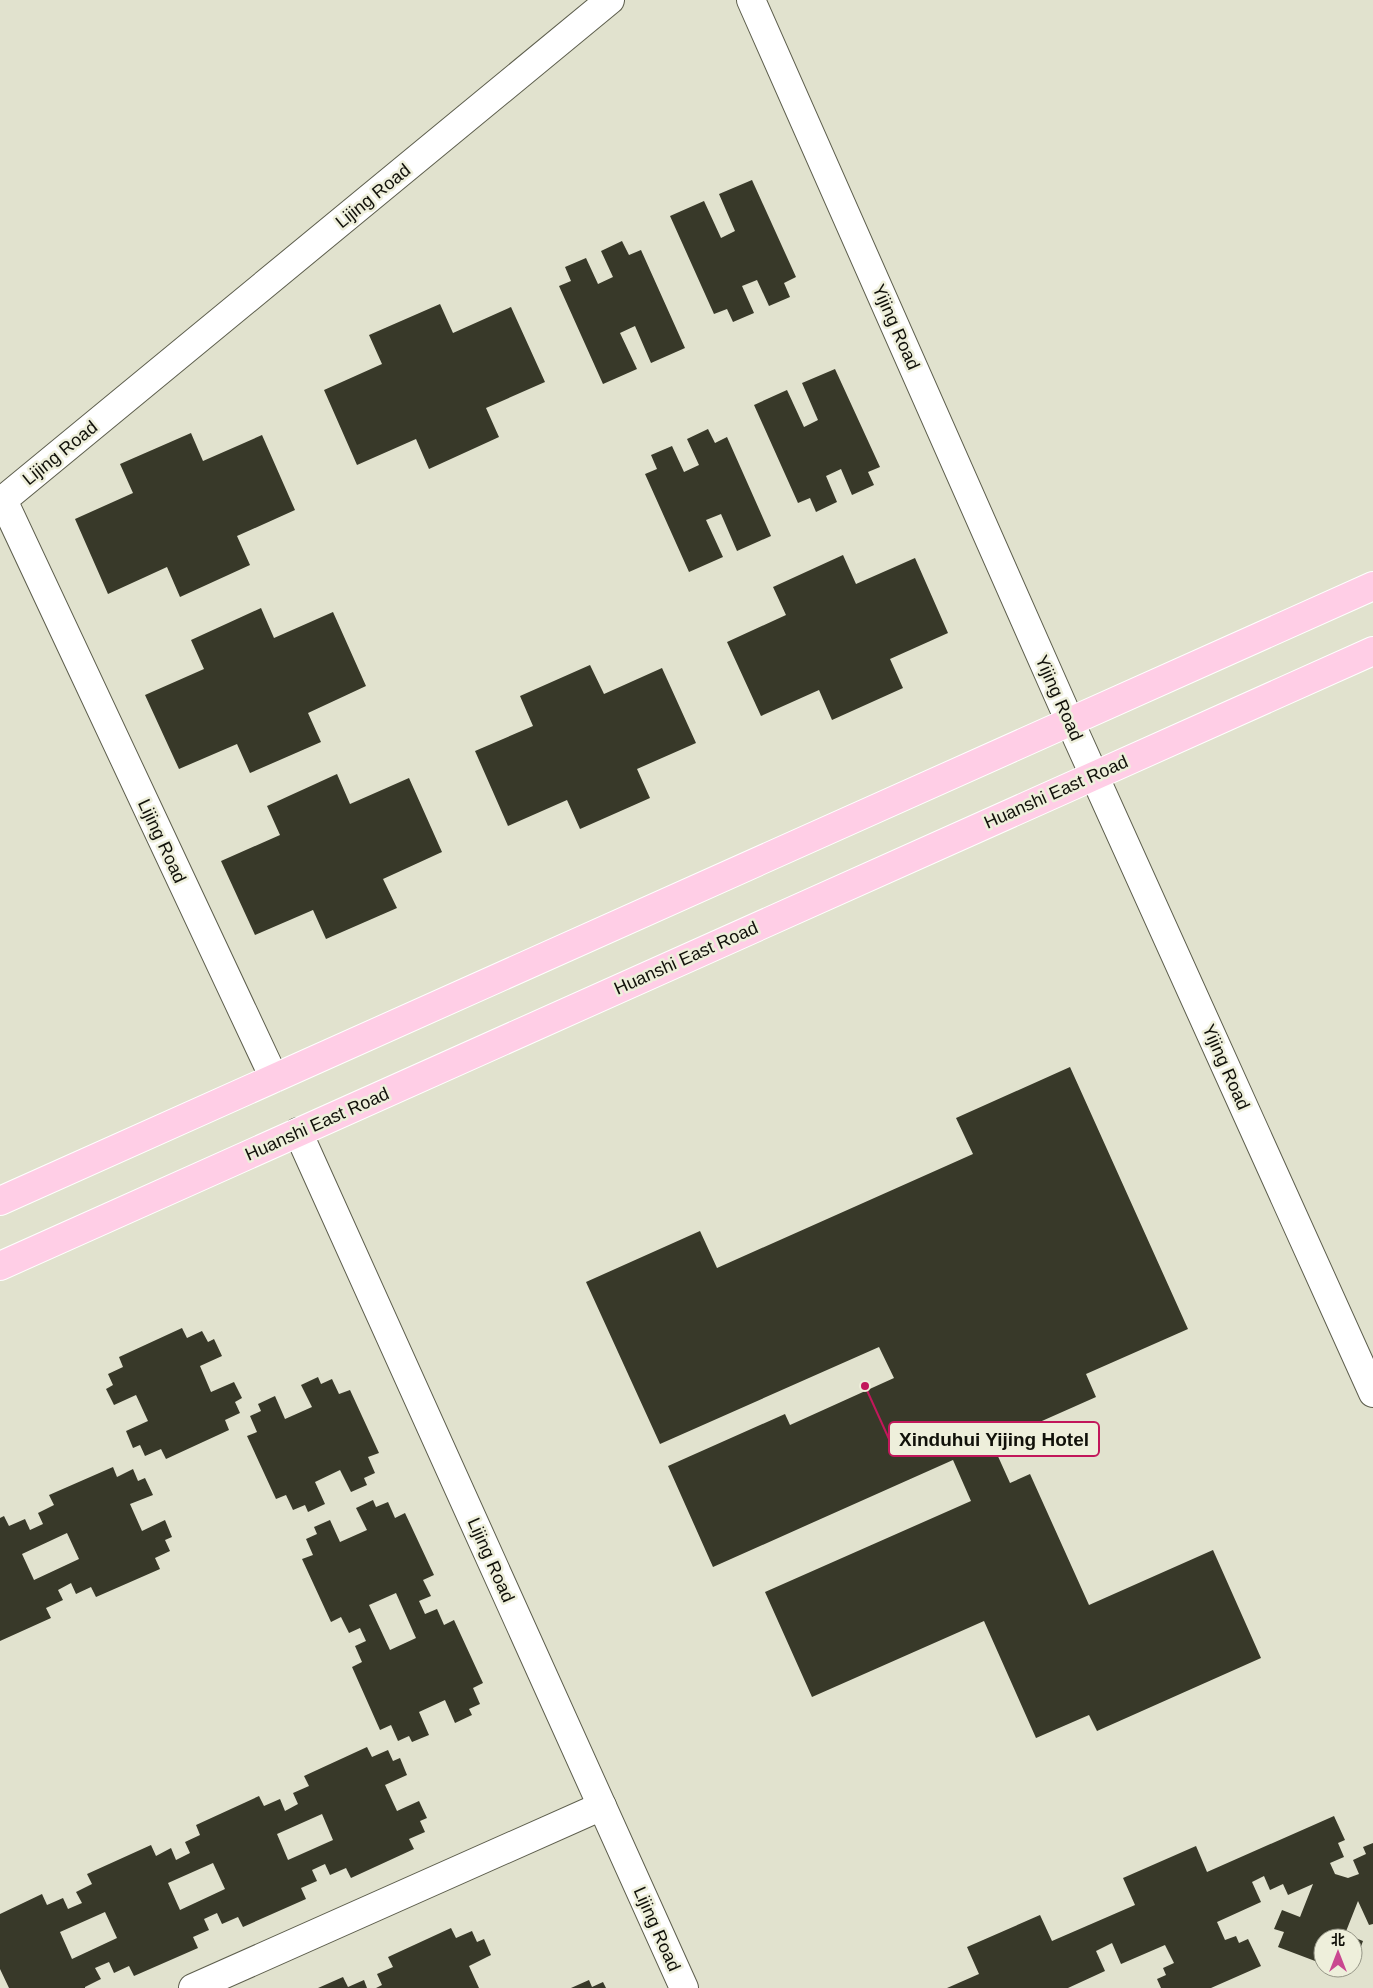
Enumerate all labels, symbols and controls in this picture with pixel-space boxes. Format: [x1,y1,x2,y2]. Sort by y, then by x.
street label: Lijing Road [332,160,414,232]
street label: Yijing Road [868,281,924,373]
street label: Lijing Road [19,417,101,489]
street label: Yijing Road [1031,652,1087,744]
street label: Huanshi East Road [981,751,1131,833]
street label: Lijing Road [134,796,190,886]
street label: Huanshi East Road [611,917,761,999]
street label: Yijing Road [1198,1021,1254,1113]
street label: Huanshi East Road [242,1083,392,1165]
callout: Xinduhui Yijing Hotel [889,1422,1099,1456]
text: Xinduhui Yijing Hotel [899,1429,1089,1450]
street label: Lijing Road [464,1515,518,1605]
street label: Lijing Road [630,1884,684,1974]
north arrow [1313,1928,1363,1978]
text: 北 [1331,1932,1345,1948]

